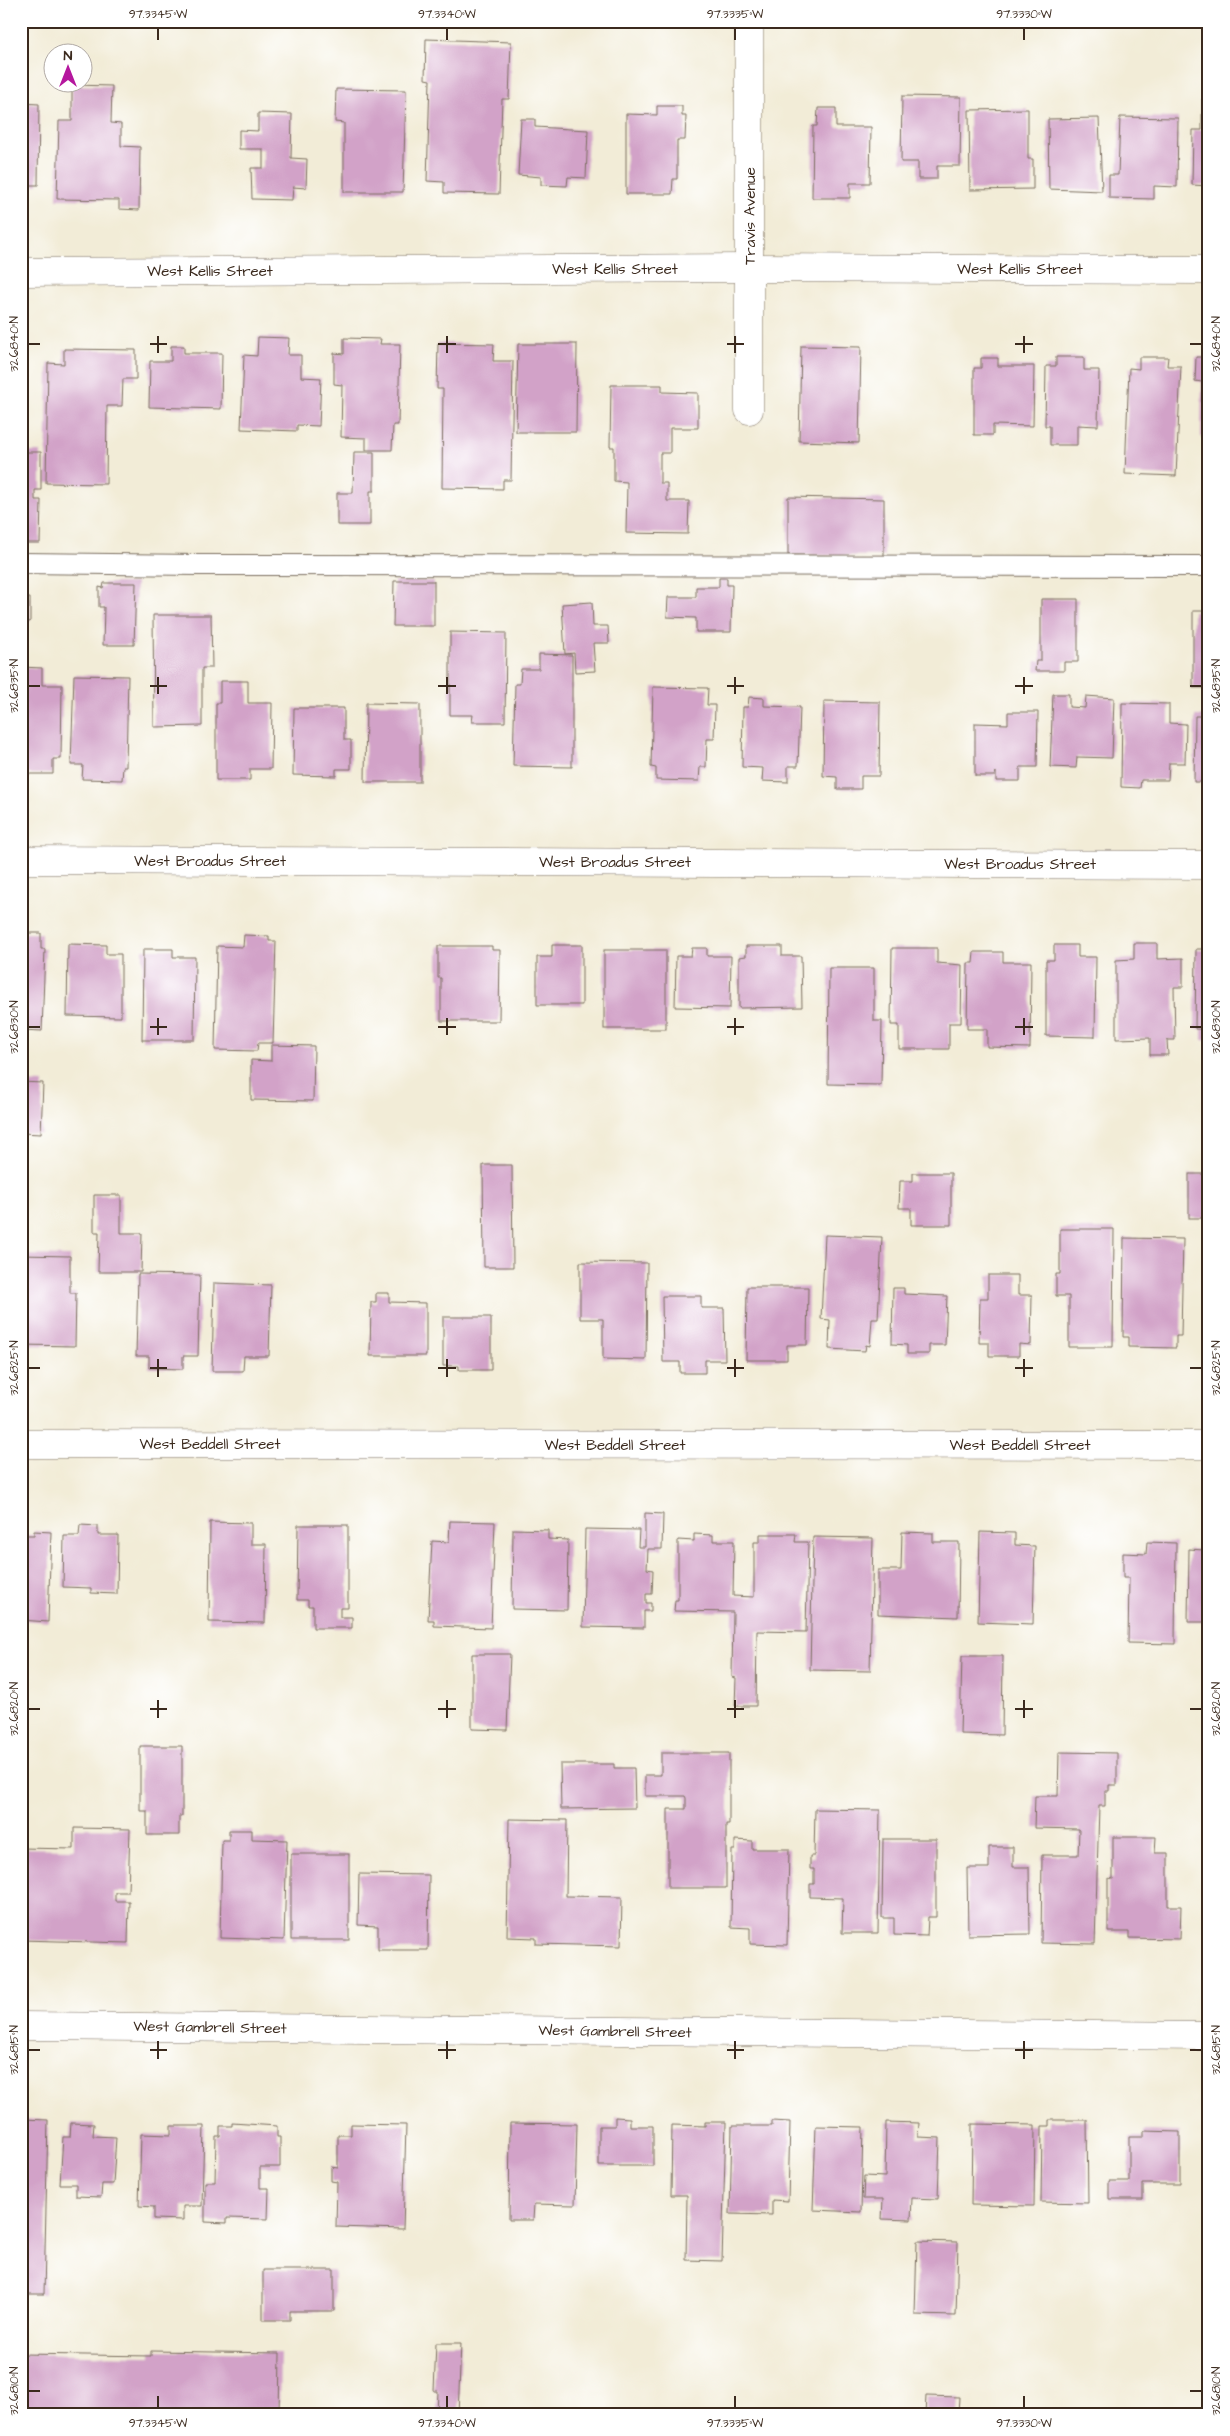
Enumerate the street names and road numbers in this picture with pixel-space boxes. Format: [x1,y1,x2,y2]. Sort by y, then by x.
street label: Travis Avenue [740,167,761,265]
street label: West Kellis Street [552,259,678,280]
street label: West Kellis Street [957,259,1083,280]
street label: West Kellis Street [147,261,273,282]
street label: West Broadus Street [134,851,286,872]
street label: West Broadus Street [539,852,691,873]
street label: West Broadus Street [944,854,1096,875]
street label: West Beddell Street [139,1434,281,1455]
street label: West Beddell Street [544,1435,686,1456]
street label: West Beddell Street [949,1435,1091,1456]
street label: West Gambrell Street [133,2016,287,2039]
street label: West Gambrell Street [538,2020,692,2043]

